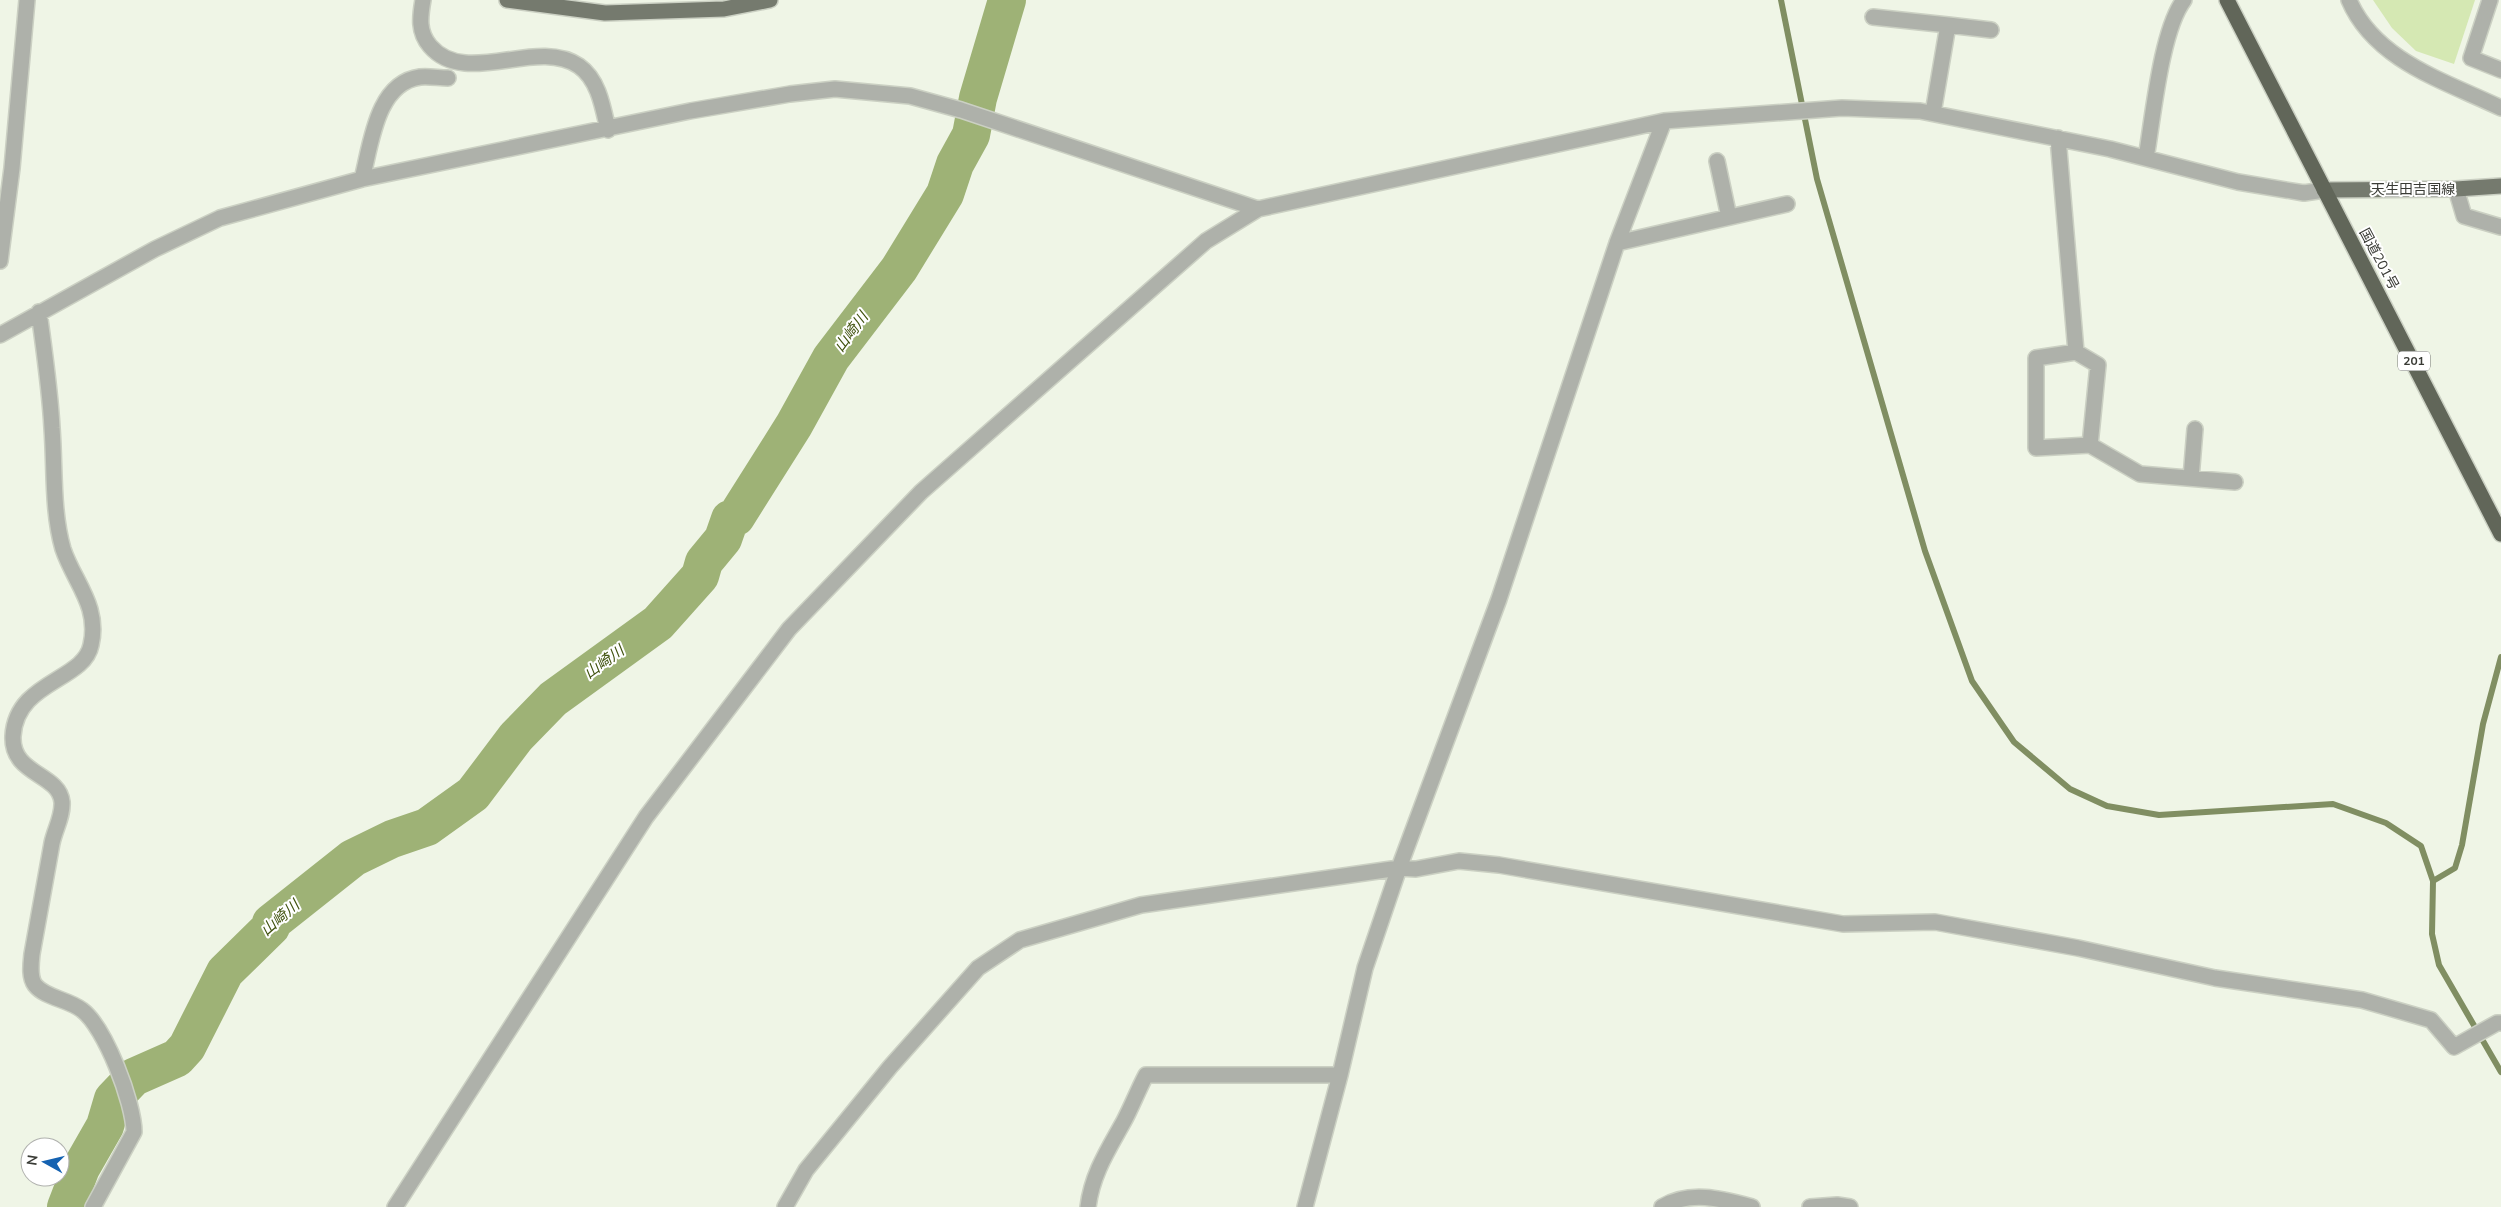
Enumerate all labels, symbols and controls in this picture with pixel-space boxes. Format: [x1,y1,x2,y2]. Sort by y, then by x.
street label: 天生田吉国線 [2371,180,2455,199]
street label: 国道201号 [2355,225,2403,293]
water label: 山崎川 [829,306,874,356]
road number: 201 [2398,352,2430,371]
water label: 山崎川 [580,640,630,683]
water label: 山崎川 [256,894,305,940]
north arrow [20,1137,70,1187]
text: N [22,1154,43,1167]

